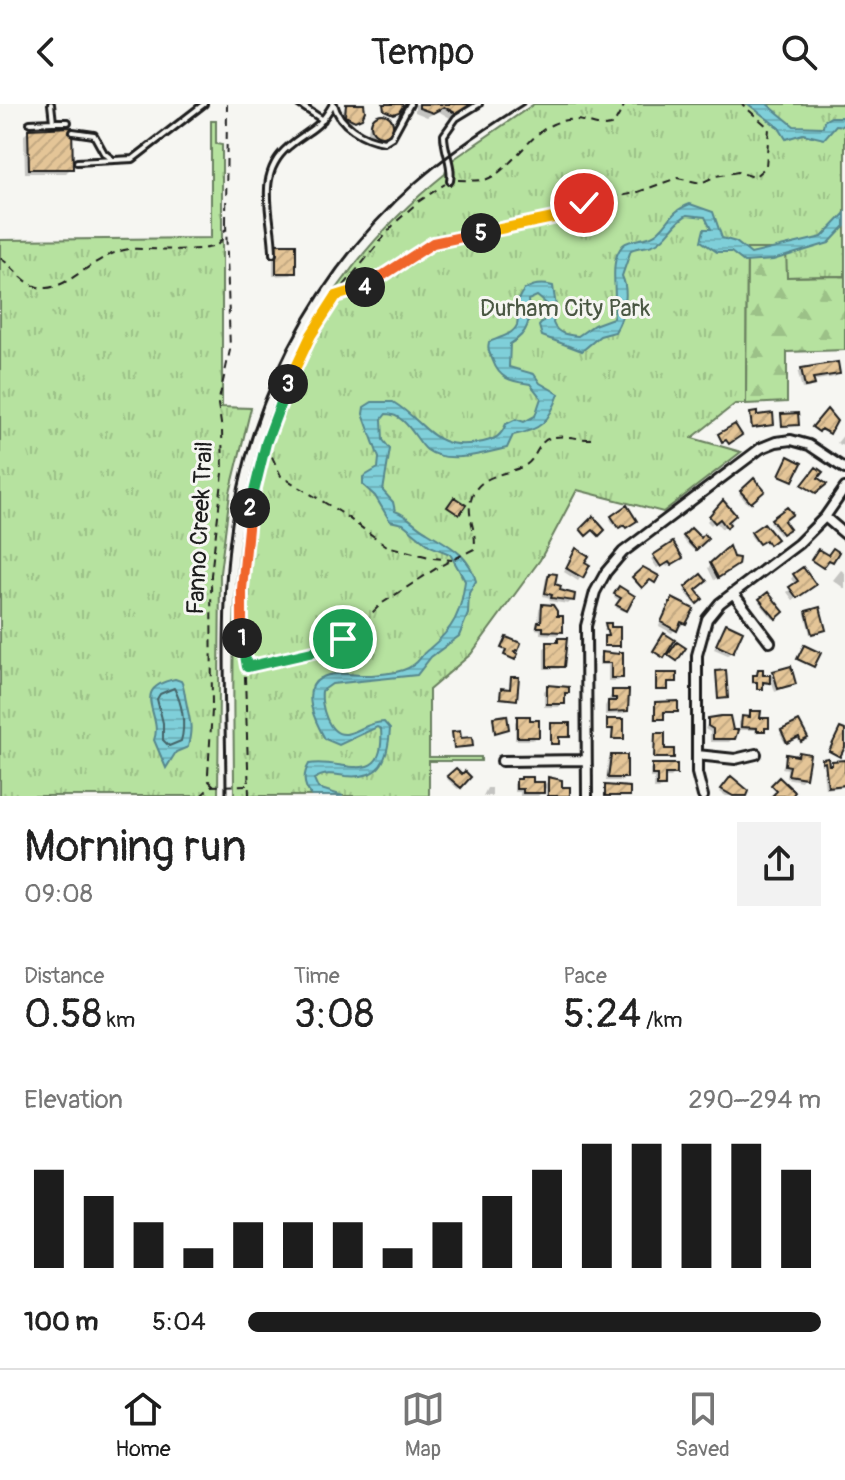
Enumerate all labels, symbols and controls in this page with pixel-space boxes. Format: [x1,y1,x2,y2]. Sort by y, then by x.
icon: back [24,30,68,74]
text: Tempo [371,30,474,75]
icon: search [777,30,821,74]
pin [550,169,618,237]
icon: check [562,181,606,225]
pin: 5 [461,213,501,253]
text: 5 [475,219,487,247]
pin: 4 [345,267,385,307]
text: 4 [359,273,371,301]
park label: Durham City Park [480,294,650,323]
pin: 3 [268,364,308,404]
text: 3 [282,370,294,398]
street label: Fanno Creek Trail [181,441,219,615]
pin: 2 [230,488,270,528]
text: 2 [244,494,256,522]
pin [309,605,377,673]
icon: arrive [321,617,365,661]
pin: 1 [222,618,262,658]
text: 1 [238,624,246,652]
text: Morning run [24,820,247,875]
button: share [737,822,821,906]
text: 09:08 [24,878,93,910]
text: Distance [24,962,104,990]
text: Time [294,962,340,990]
text: Pace [563,962,607,990]
text: 0.58 [24,990,102,1039]
text: 3:08 [294,990,374,1039]
text: 5:24 [563,990,641,1039]
text: km [102,1006,135,1034]
text: /km [641,1006,683,1034]
text: Elevation [24,1084,123,1116]
text: 290–294 m [688,1084,821,1116]
text: 100 m [24,1306,98,1338]
text: 5:04 [152,1306,206,1338]
tab: Home [115,1387,171,1463]
tab: Map [401,1387,445,1463]
tab: Saved [675,1387,730,1463]

